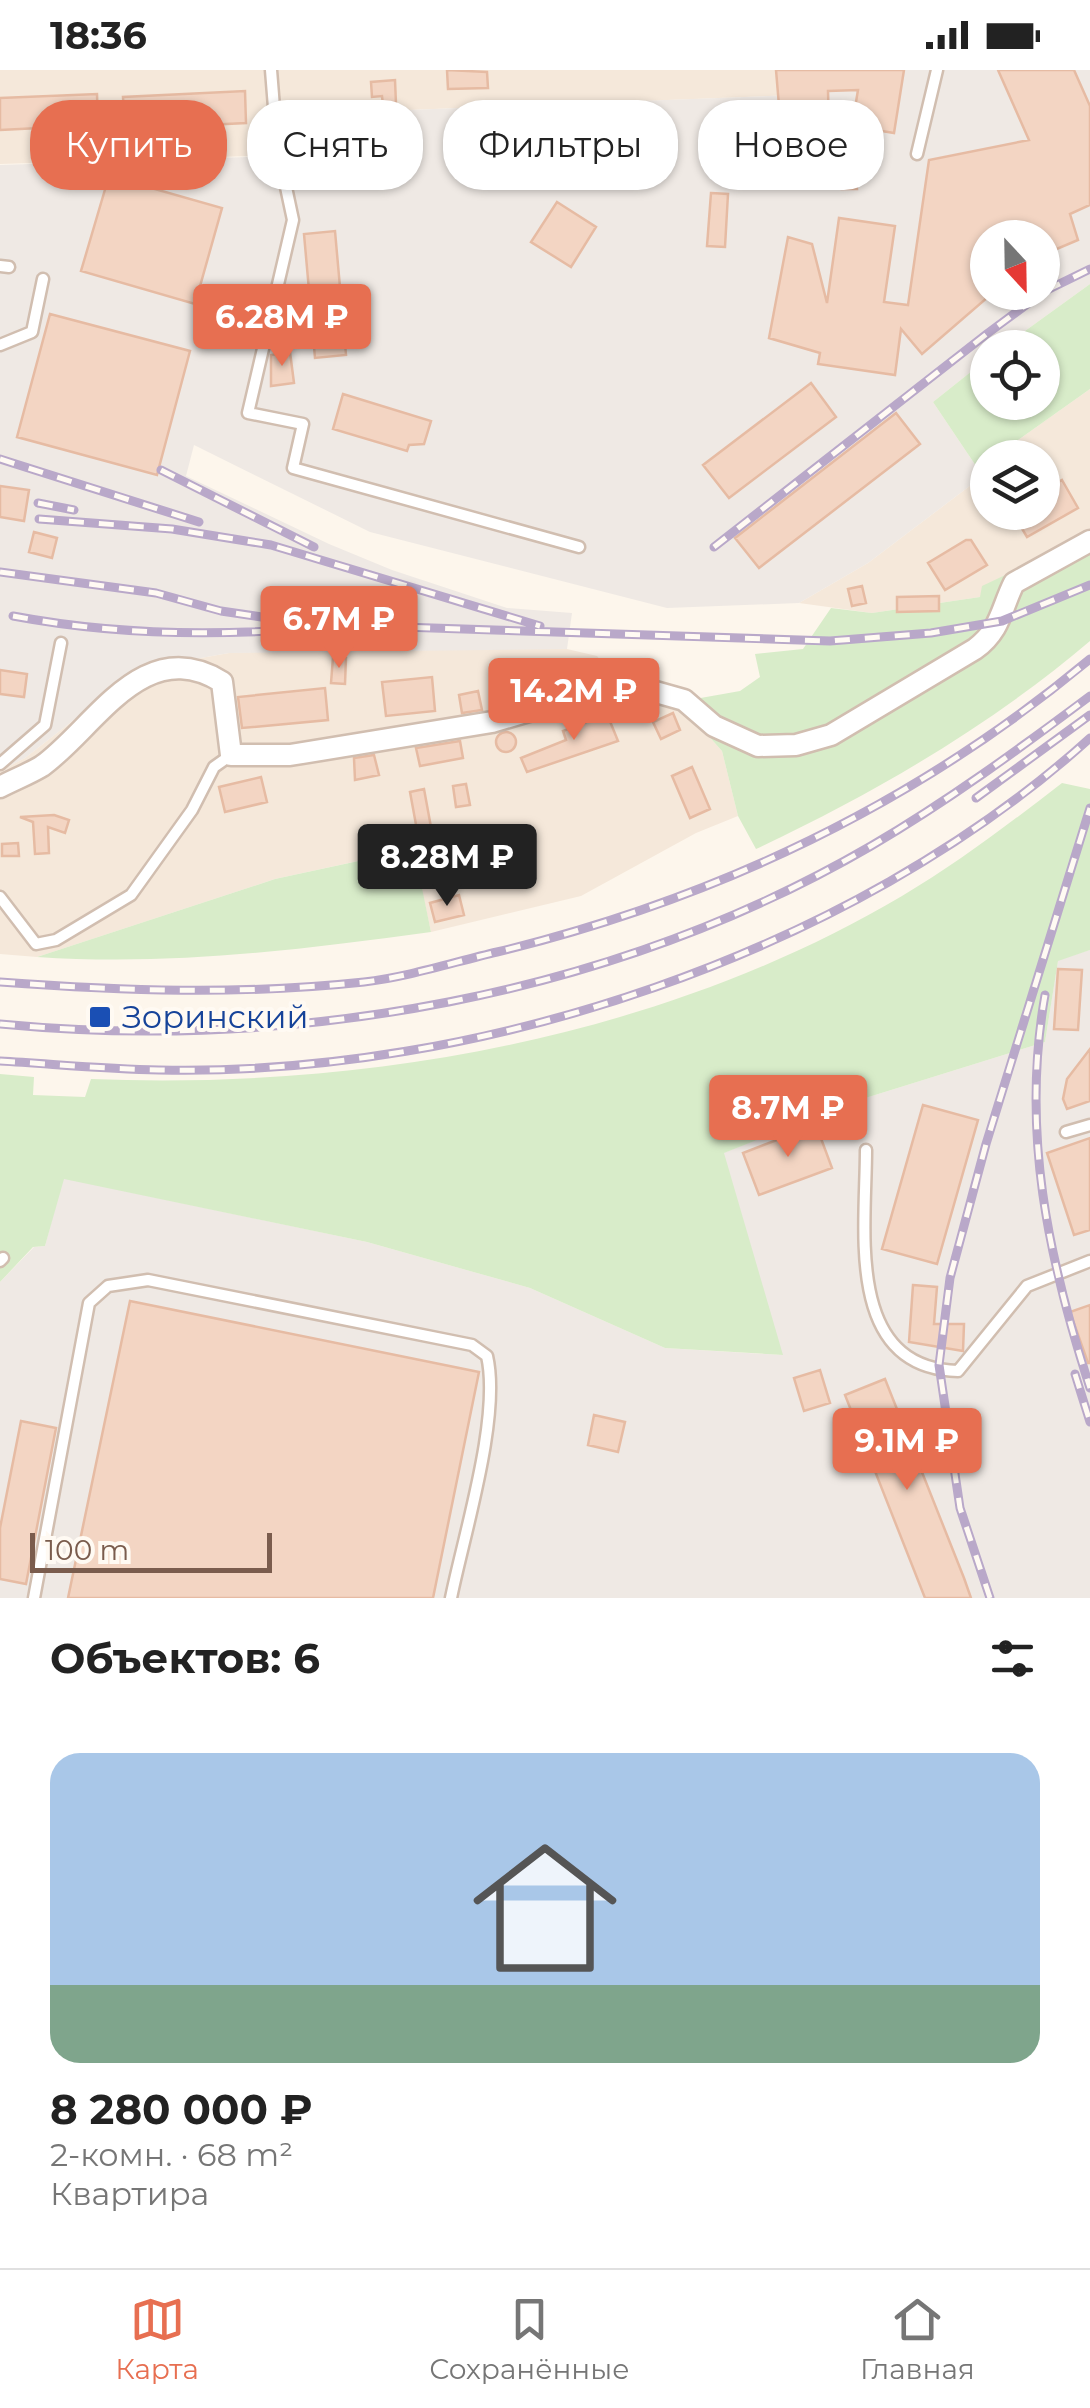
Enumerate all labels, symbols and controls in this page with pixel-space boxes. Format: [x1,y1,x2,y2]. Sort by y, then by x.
text: 18:36 [50,12,147,59]
chip: Купить [30,100,227,190]
chip: Снять [247,100,423,190]
chip: Фильтры [443,100,678,190]
chip: Новое [698,100,884,190]
north arrow [970,220,1060,310]
map controls [970,220,1060,530]
pin: 6.28M ₽ [190,284,374,369]
text: 6.28M ₽ [215,297,349,336]
button: locate [970,330,1060,420]
button: layers [970,440,1060,530]
pin: 6.7M ₽ [258,586,420,671]
text: 6.7M ₽ [283,599,395,638]
pin: 14.2M ₽ [482,658,666,743]
text: 14.2M ₽ [510,671,638,710]
pin: 8.28M ₽ [355,824,539,909]
text: 8.28M ₽ [380,837,514,876]
place label: Зоринский [122,997,308,1036]
marker: Зоринский [87,1004,113,1030]
pin: 8.7M ₽ [707,1075,869,1160]
text: 8.7M ₽ [731,1088,845,1127]
pin: 9.1M ₽ [826,1408,988,1493]
text: 9.1M ₽ [855,1421,959,1460]
scale bar [30,1528,272,1572]
text: 100 m [45,1533,129,1567]
icon: filters [985,1631,1040,1686]
text: Объектов: 6 [50,1632,320,1684]
icon: home [455,1818,635,1998]
text: 8 280 000 ₽ [50,2083,313,2135]
text: 2-комн. · 68 m² [50,2135,293,2174]
text: Квартира [50,2174,209,2213]
tab: Карта [115,2292,199,2386]
tab: Сохранённые [429,2292,630,2386]
tab: Главная [860,2292,975,2386]

